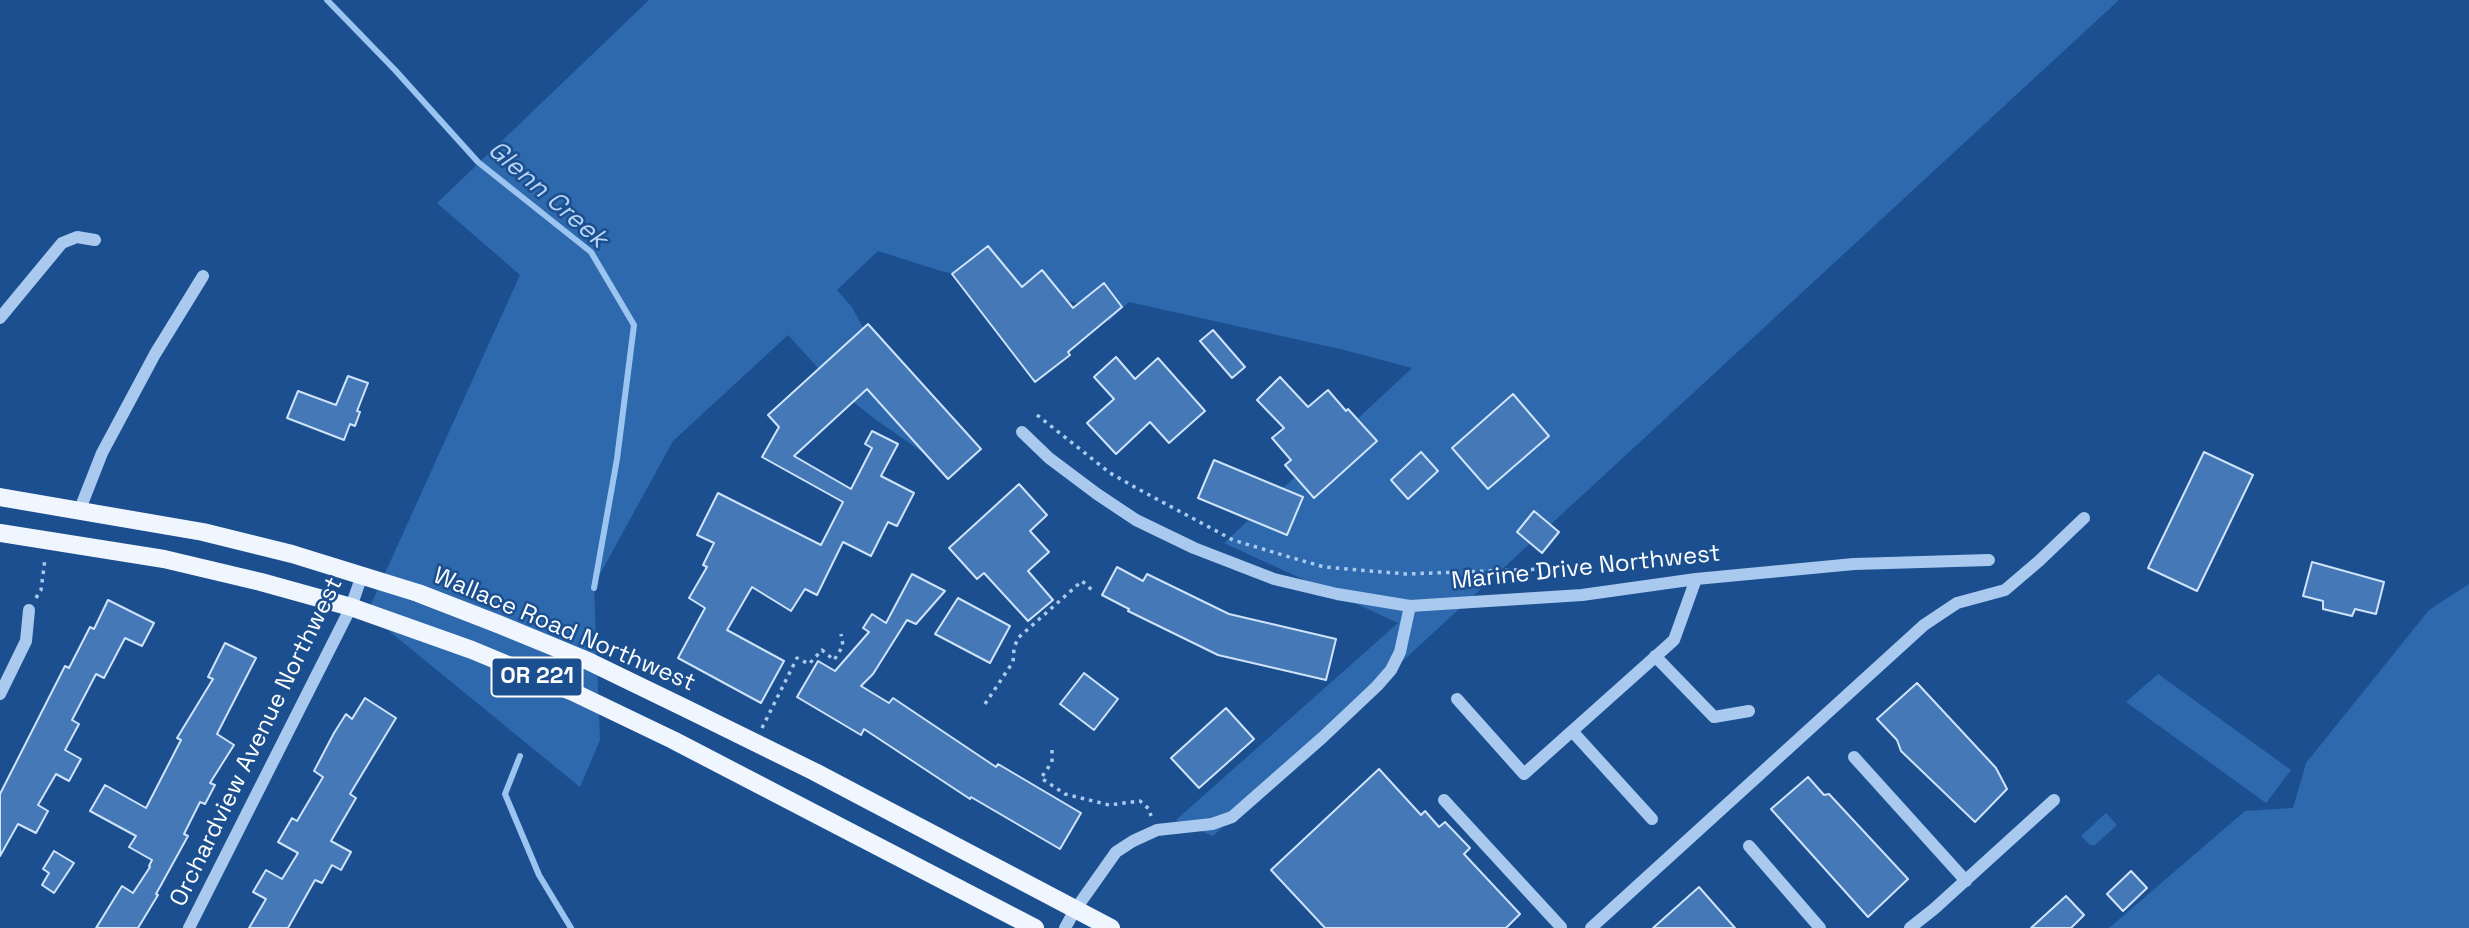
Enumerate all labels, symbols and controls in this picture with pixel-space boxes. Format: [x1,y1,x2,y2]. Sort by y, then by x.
water label: Glenn Creek [481,135,613,255]
street label: Marine Drive Northwest [1450,540,1722,596]
street label: Wallace Road Northwest [429,562,699,698]
street label: Orchardview Avenue Northwest [165,573,349,911]
road number: OR 221 [491,657,582,696]

